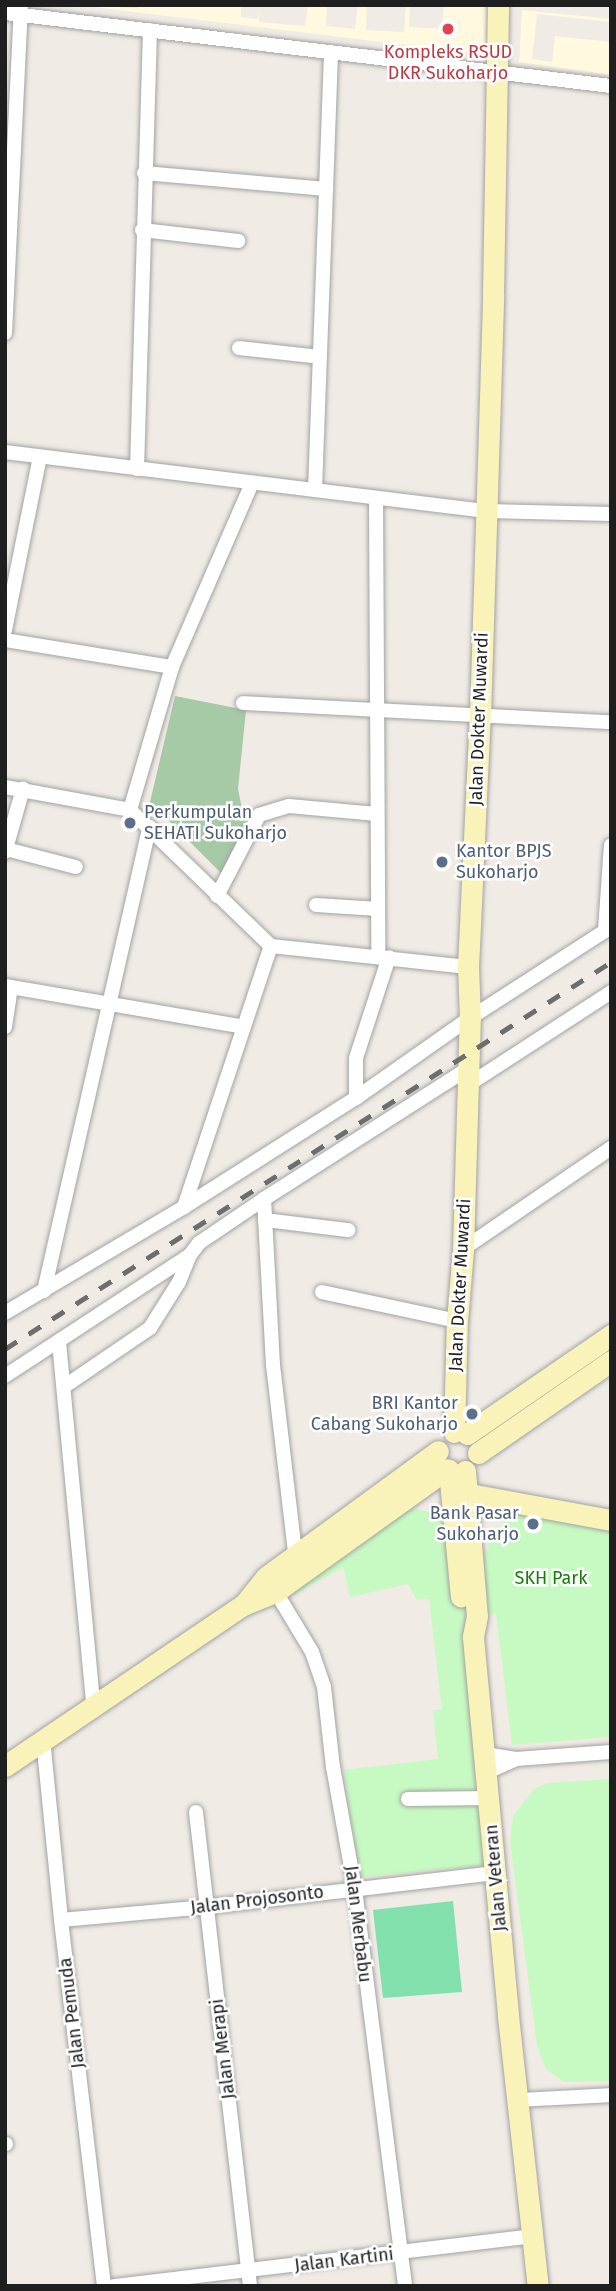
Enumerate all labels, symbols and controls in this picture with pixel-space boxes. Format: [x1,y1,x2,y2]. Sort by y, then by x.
marker: Kompleks RSUD DKR Sukoharjo [438,19,458,39]
place label: Kompleks RSUD DKR Sukoharjo [384,42,512,84]
street label: Jalan Dokter Muwardi [465,632,493,806]
place label: Perkumpulan SEHATI Sukoharjo [144,802,287,844]
marker: Perkumpulan SEHATI Sukoharjo [122,815,138,831]
place label: Kantor BPJS Sukoharjo [456,841,551,884]
marker: Kantor BPJS Sukoharjo [434,854,450,870]
street label: Jalan Dokter Muwardi [445,1198,475,1372]
place label: BRI Kantor Cabang Sukoharjo [311,1393,458,1436]
marker: BRI Kantor Cabang Sukoharjo [464,1406,480,1422]
place label: Bank Pasar Sukoharjo [430,1503,519,1546]
marker: Bank Pasar Sukoharjo [525,1516,541,1532]
park label: SKH Park [515,1567,587,1589]
street label: Jalan Veteran [481,1824,511,1932]
street label: Jalan Merbabu [340,1864,376,1984]
street label: Jalan Projosonto [189,1881,325,1919]
street label: Jalan Pemuda [54,1956,90,2070]
street label: Jalan Merapi [206,1998,240,2100]
street label: Jalan Kartini [293,2243,395,2277]

